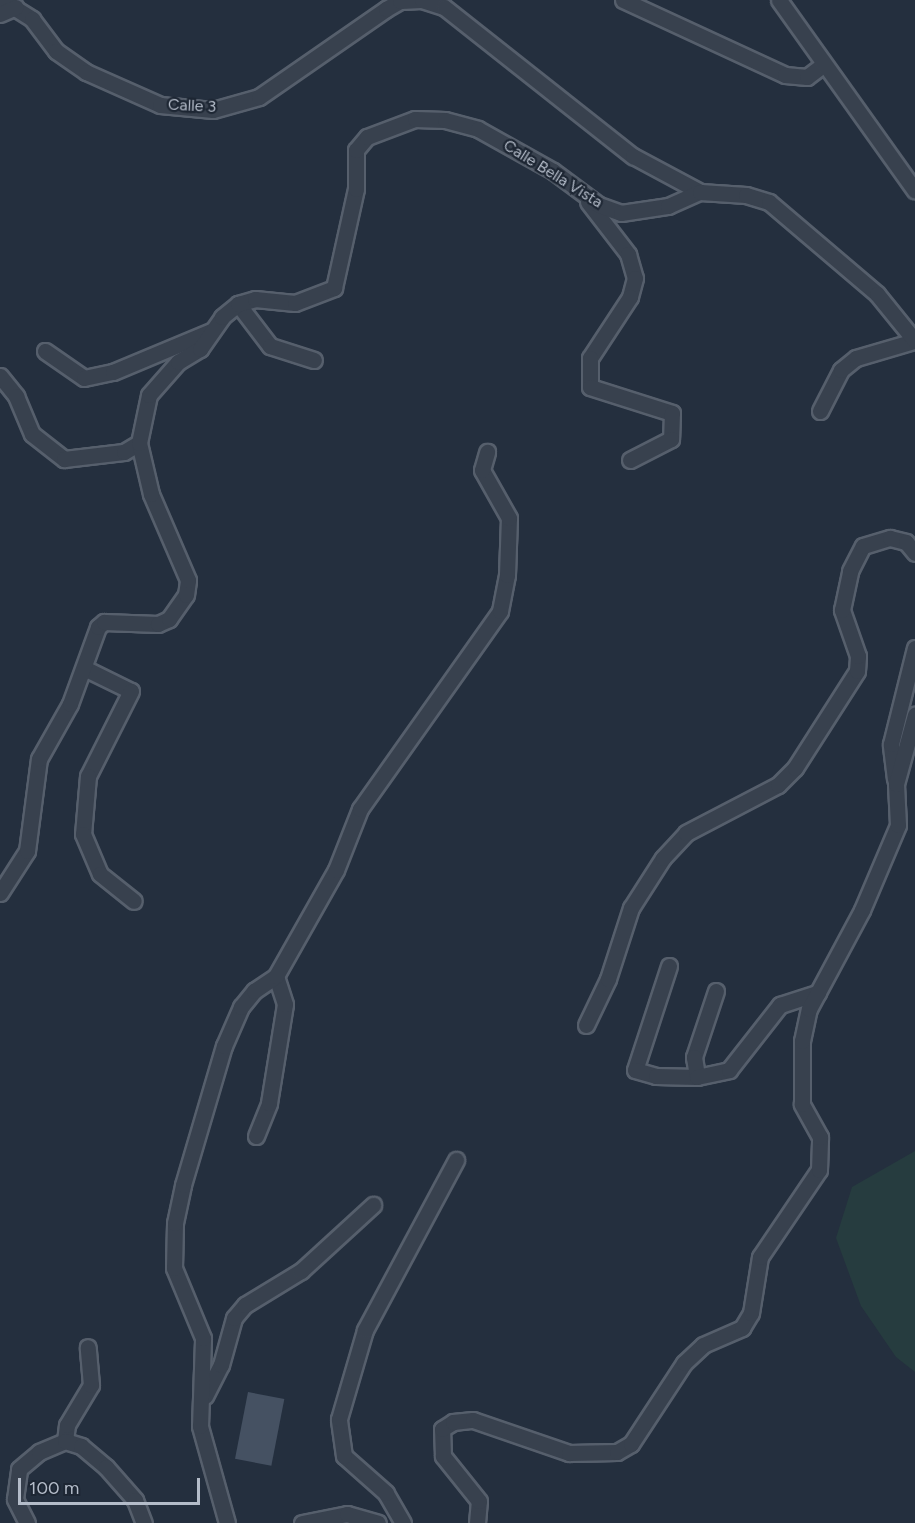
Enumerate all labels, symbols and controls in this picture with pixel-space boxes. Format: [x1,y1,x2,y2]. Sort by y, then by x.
street label: Calle 3 [167,95,217,117]
street label: Calle Bella Vista [500,136,606,212]
scale bar [21,1466,202,1504]
text: 100 m [29,1477,79,1499]

